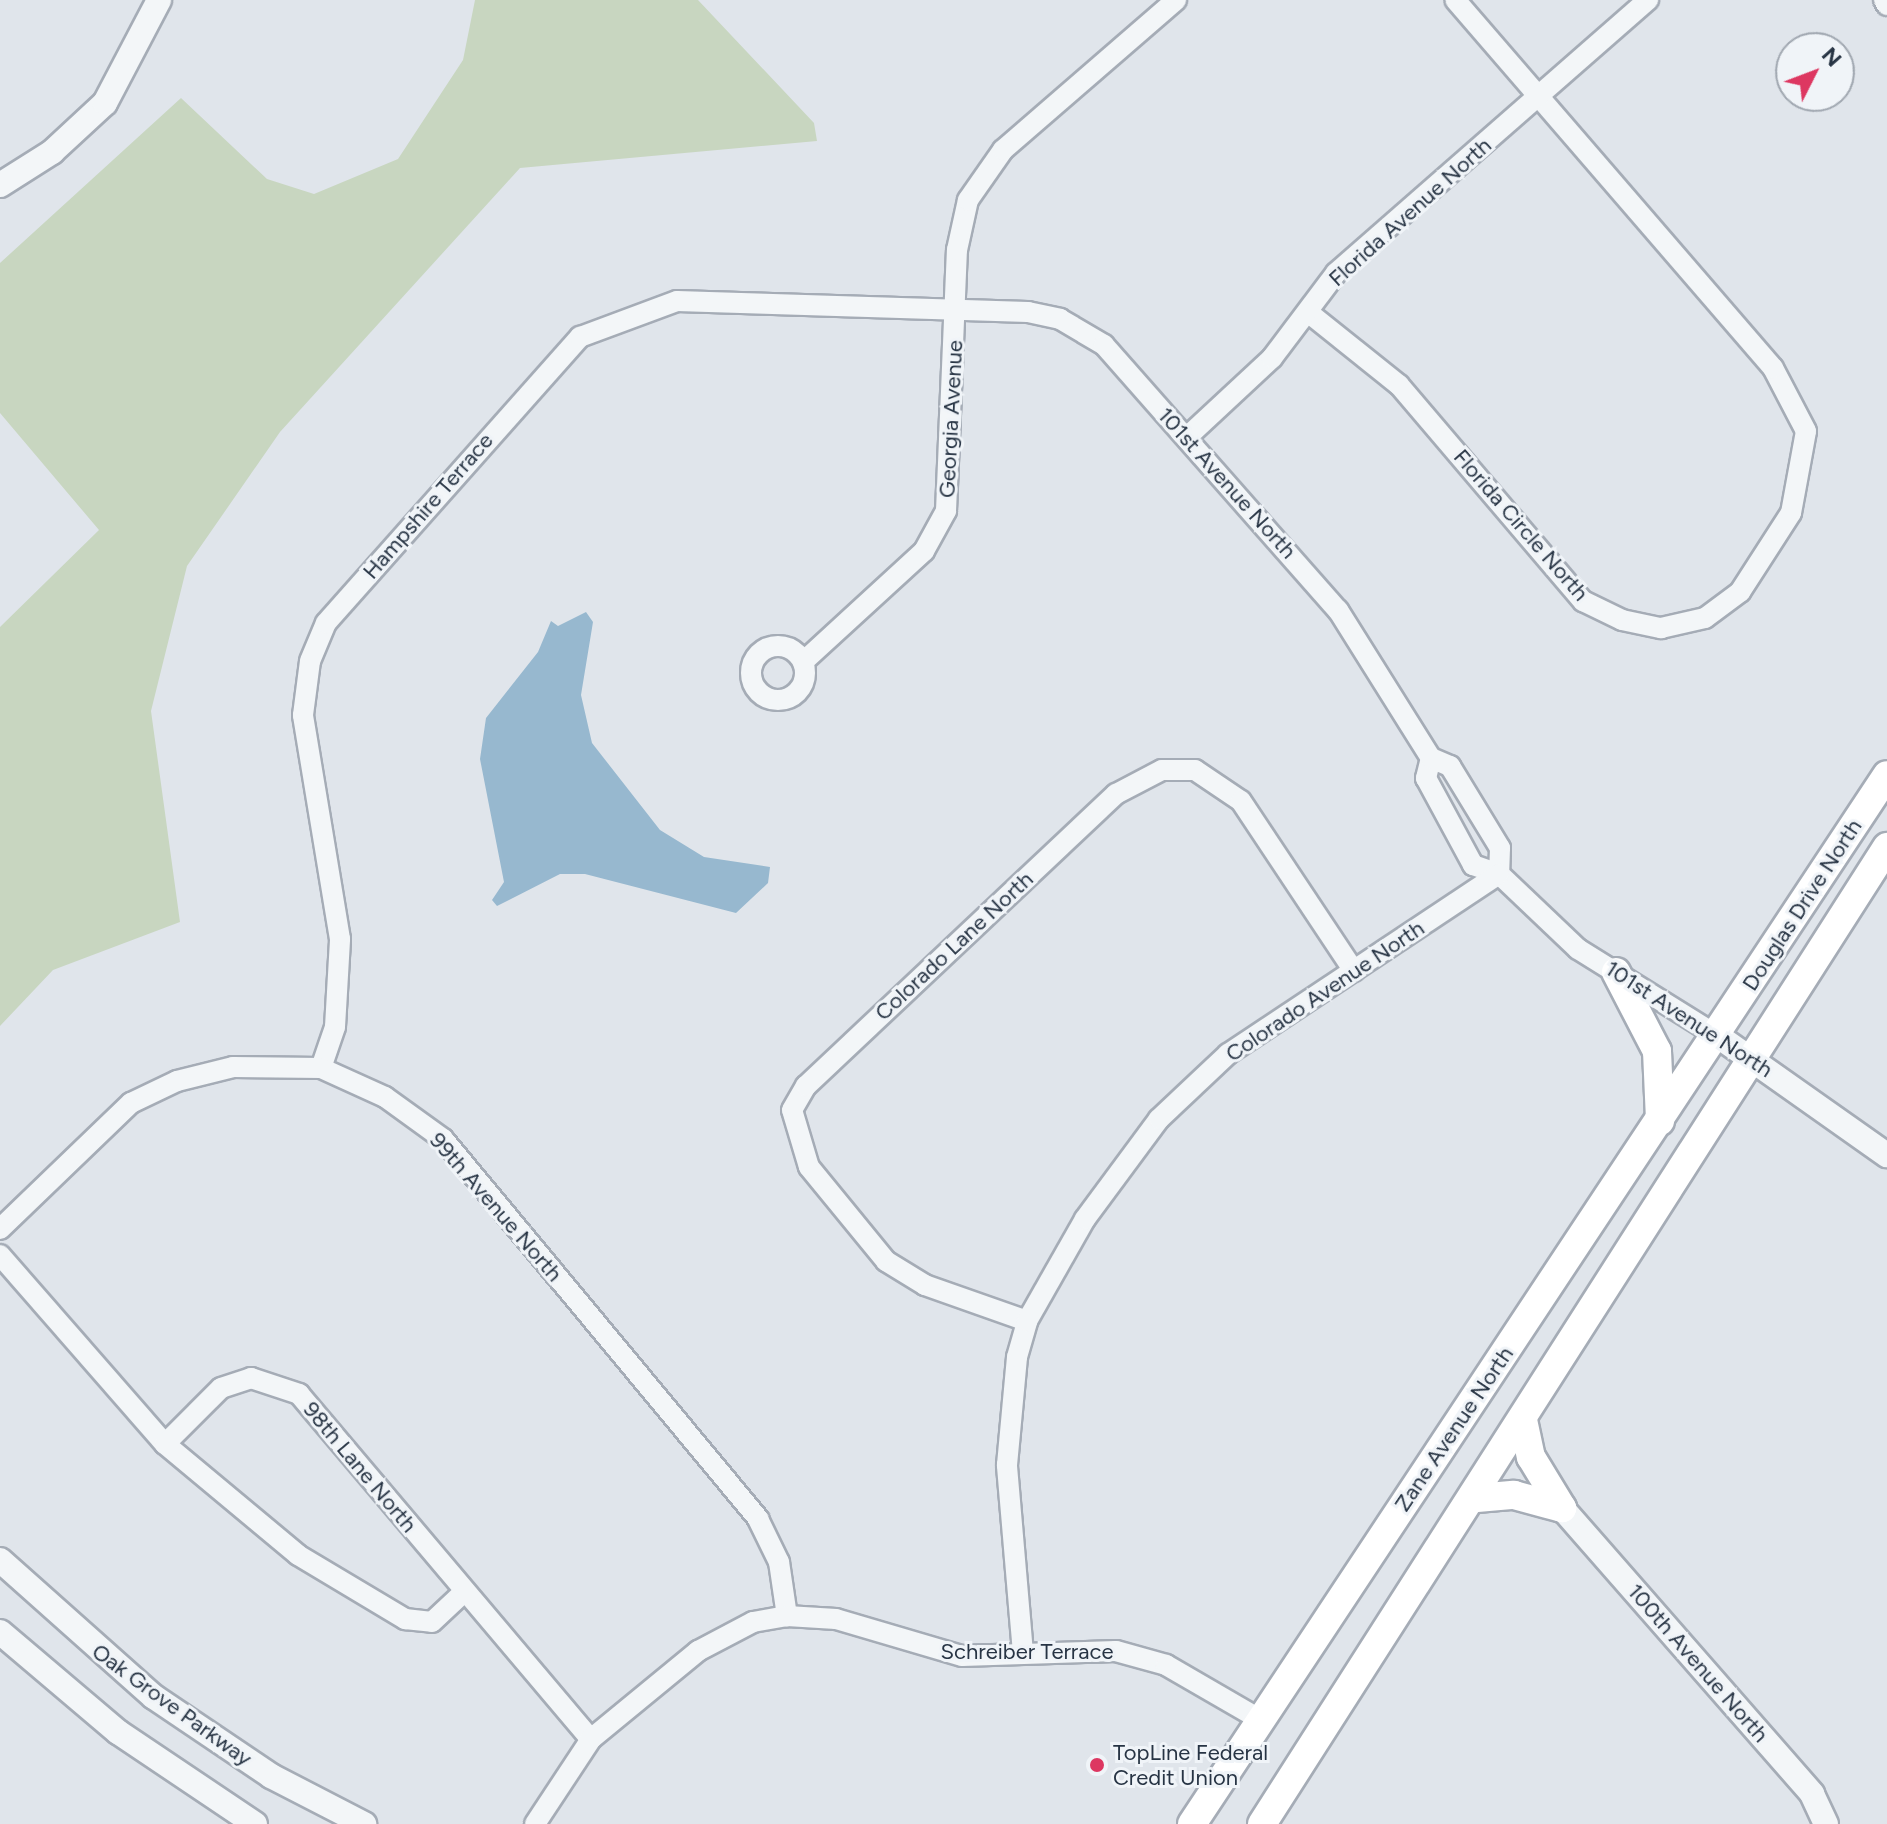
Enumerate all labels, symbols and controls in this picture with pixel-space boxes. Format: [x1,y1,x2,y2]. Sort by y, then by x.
north arrow [1775,32,1855,112]
text: N [1816,42,1847,72]
street label: Florida Avenue North [1323,132,1497,292]
street label: Georgia Avenue [934,339,968,499]
street label: 101st Avenue North [1152,402,1302,564]
street label: Hampshire Terrace [357,428,499,584]
street label: Florida Circle North [1448,444,1594,606]
street label: Douglas Drive North [1737,814,1867,996]
street label: Colorado Lane North [870,866,1038,1026]
street label: Colorado Avenue North [1221,915,1429,1067]
street label: 101st Avenue North [1600,955,1778,1083]
street label: 99th Avenue North [424,1127,568,1287]
street label: Zane Avenue North [1389,1342,1519,1516]
street label: 98th Lane North [298,1396,422,1538]
street label: 100th Avenue North [1622,1579,1774,1747]
street label: Oak Grove Parkway [87,1638,257,1772]
street label: Schreiber Terrace [941,1639,1113,1665]
place label: TopLine Federal Credit Union [1113,1739,1268,1790]
marker: TopLine Federal Credit Union [1088,1756,1106,1774]

